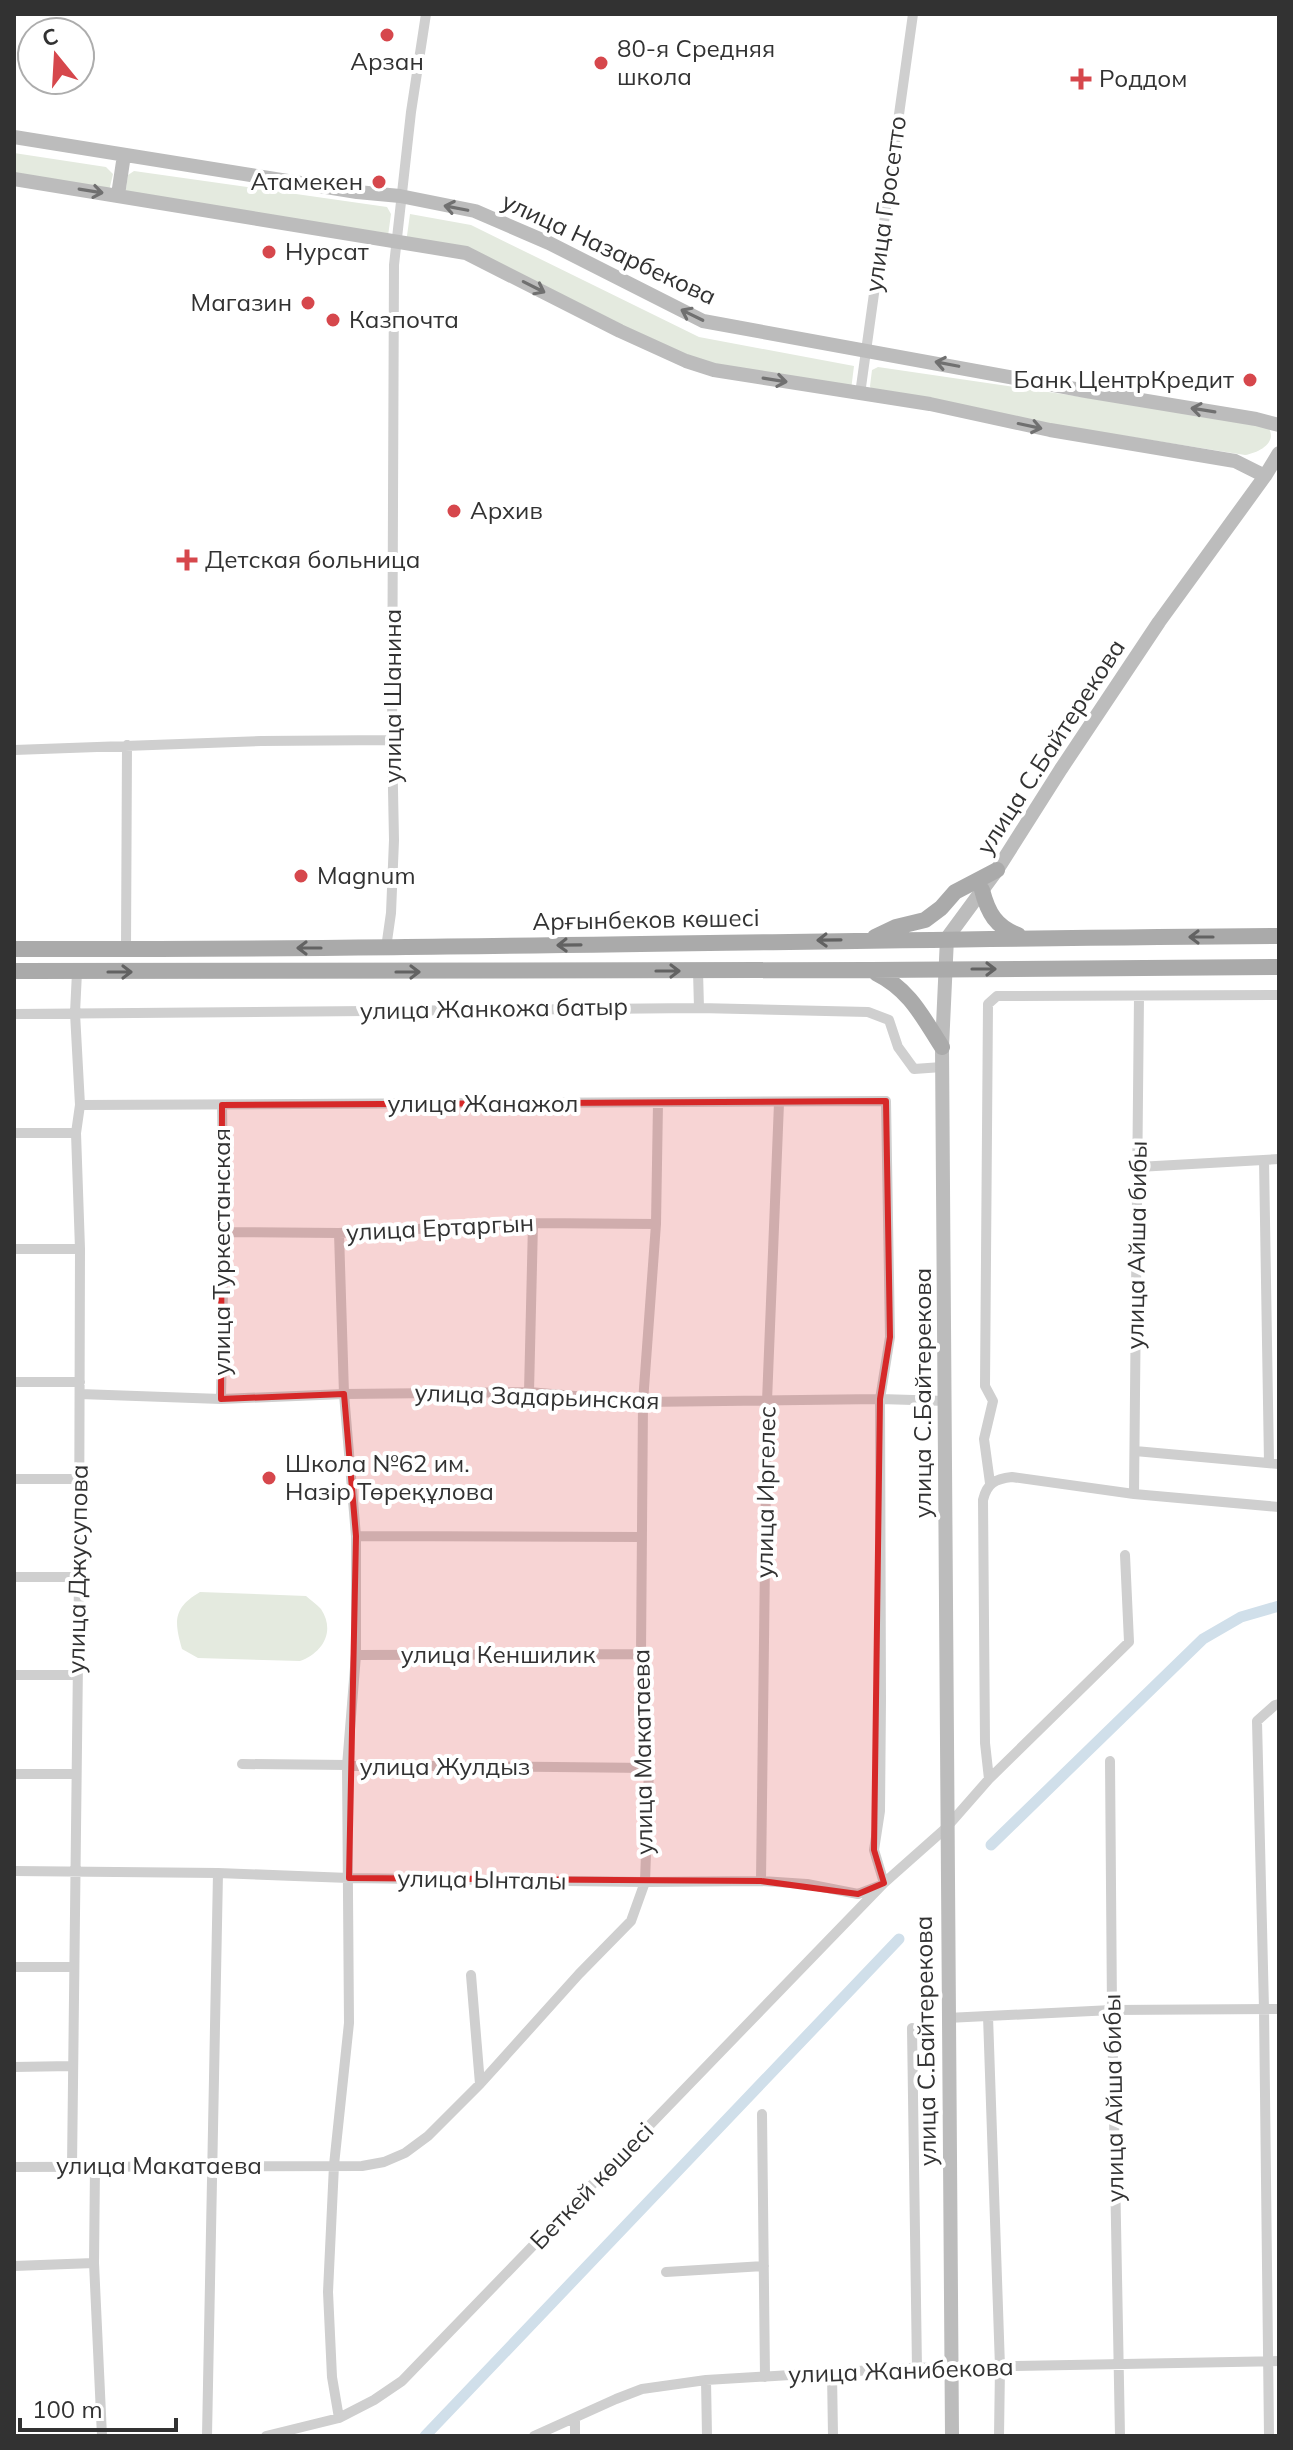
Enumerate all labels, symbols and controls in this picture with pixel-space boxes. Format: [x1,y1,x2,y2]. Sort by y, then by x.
north arrow [16,16,96,96]
text: С [38,21,61,53]
marker: Арзан [378,26,396,44]
place label: 80-я Средняя школа [617,33,775,91]
place label: Арзан [350,46,424,76]
marker: 80-я Средняя школа [592,54,610,72]
place label: Роддом [1099,63,1187,93]
marker: Роддом [1070,68,1092,90]
street label: улица Гросетто [858,114,912,294]
place label: Атамекен [251,166,363,196]
marker: Атамекен [370,173,388,191]
one-way arrow [78,184,103,199]
street label: улица Назарбекова [498,185,721,311]
one-way arrow [444,199,469,214]
place label: Нурсат [285,236,369,266]
marker: Нурсат [260,243,278,261]
one-way arrow [521,280,545,296]
place label: Магазин [191,287,292,317]
marker: Магазин [299,294,317,312]
place label: Казпочта [349,304,459,334]
one-way arrow [680,307,704,322]
marker: Казпочта [324,311,342,329]
one-way arrow [934,356,960,371]
place label: Банк ЦентрКредит [1014,364,1234,394]
marker: Банк ЦентрКредит [1241,371,1259,389]
one-way arrow [761,373,787,388]
one-way arrow [1190,402,1216,417]
one-way arrow [1017,419,1043,434]
place label: Архив [470,495,543,525]
marker: Архив [445,502,463,520]
place label: Детская больница [205,544,420,574]
marker: Детская больница [176,549,198,571]
street label: улица Шанина [377,609,407,783]
street label: улица С.Байтерекова [969,633,1131,860]
place label: Magnum [317,860,415,890]
marker: Magnum [292,867,310,885]
street label: Арғынбеков көшесі [532,902,760,936]
one-way arrow [1188,929,1215,944]
one-way arrow [816,933,843,948]
one-way arrow [556,937,583,953]
one-way arrow [296,940,323,956]
one-way arrow [970,961,997,977]
one-way arrow [654,963,681,979]
one-way arrow [106,964,133,980]
one-way arrow [394,964,421,980]
street label: улица Жанкожа батыр [360,991,628,1025]
street label: улица Жанажол [388,1088,578,1118]
street label: улица Туркестанская [206,1128,236,1376]
street label: улица Айша бибы [1119,1140,1153,1350]
street label: улица Ертаргын [345,1207,535,1247]
street label: улица С.Байтерекова [907,1268,937,1518]
street label: улица Задарьинская [414,1377,660,1415]
street label: улица Иргелес [748,1406,782,1578]
place label: Школа №62 им. Назір Төреқұлова [285,1448,494,1506]
street label: улица Джусупова [60,1464,94,1674]
marker: Школа №62 им. Назір Төреқұлова [260,1469,278,1487]
street label: улица Кеншилик [401,1639,595,1669]
street label: улица Макатаева [625,1649,659,1855]
street label: улица Жулдыз [360,1751,530,1781]
street label: улица Ынталы [397,1863,567,1895]
street label: улица С.Байтерекова [908,1916,942,2167]
street label: улица Айша бибы [1096,1993,1130,2203]
street label: Беткей көшесі [523,2116,659,2255]
street label: улица Макатаева [56,2150,262,2180]
street label: улица Жанибекова [788,2351,1014,2389]
scale bar [20,2382,176,2432]
text: 100 m [32,2394,103,2424]

